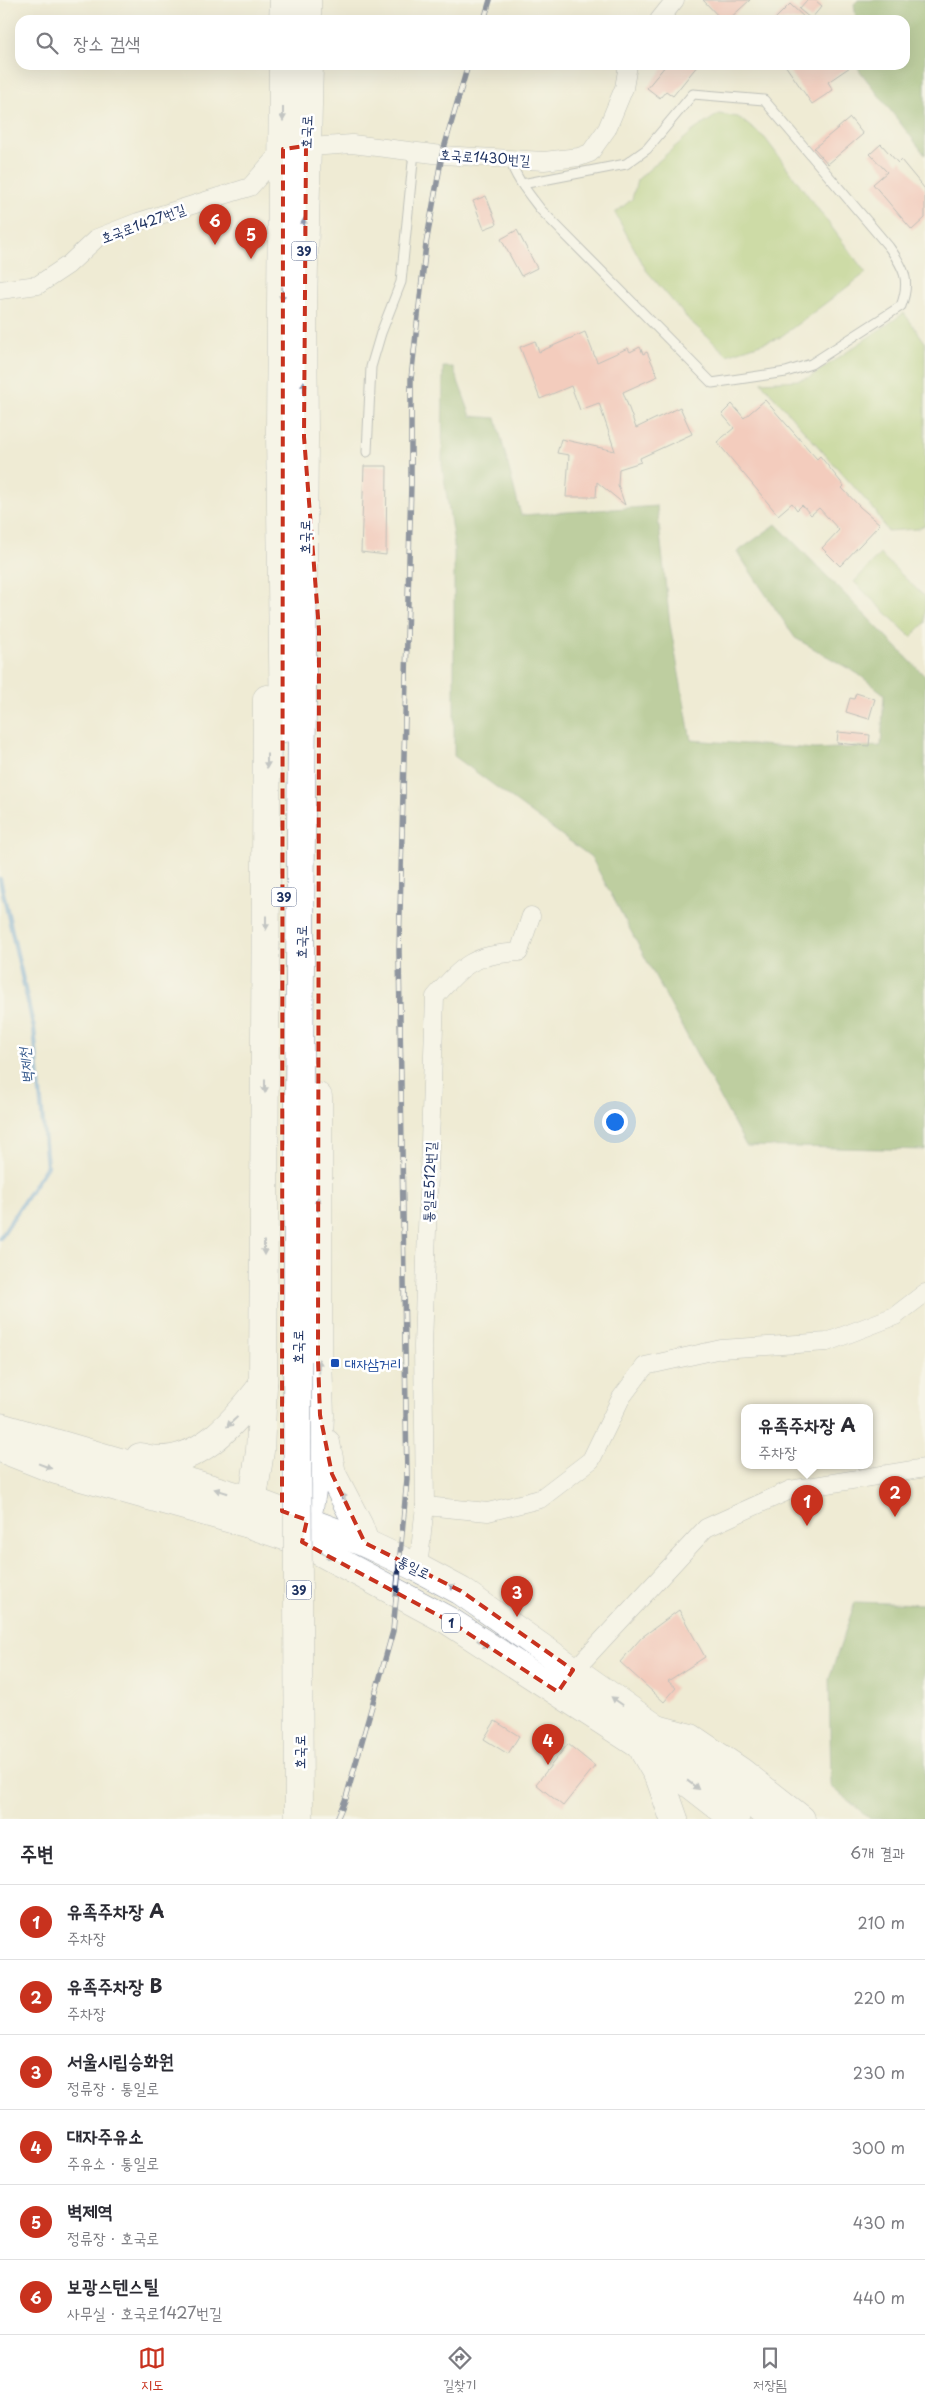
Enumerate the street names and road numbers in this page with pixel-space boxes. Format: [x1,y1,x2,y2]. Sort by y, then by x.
street label: 호국로 [295,115,317,149]
street label: 호국로1430번길 [439,143,532,171]
street label: 호국로1427번길 [98,198,189,248]
road number: 39 [292,242,316,260]
street label: 호국로 [294,520,315,554]
road number: 39 [272,888,296,906]
street label: 호국로 [290,925,312,959]
street label: 통일로512번길 [417,1140,441,1223]
street label: 호국로 [287,1330,308,1364]
street label: 통일로 [394,1550,434,1584]
road number: 39 [286,1580,312,1600]
road number: 1 [442,1614,460,1632]
street label: 호국로 [289,1735,310,1769]

